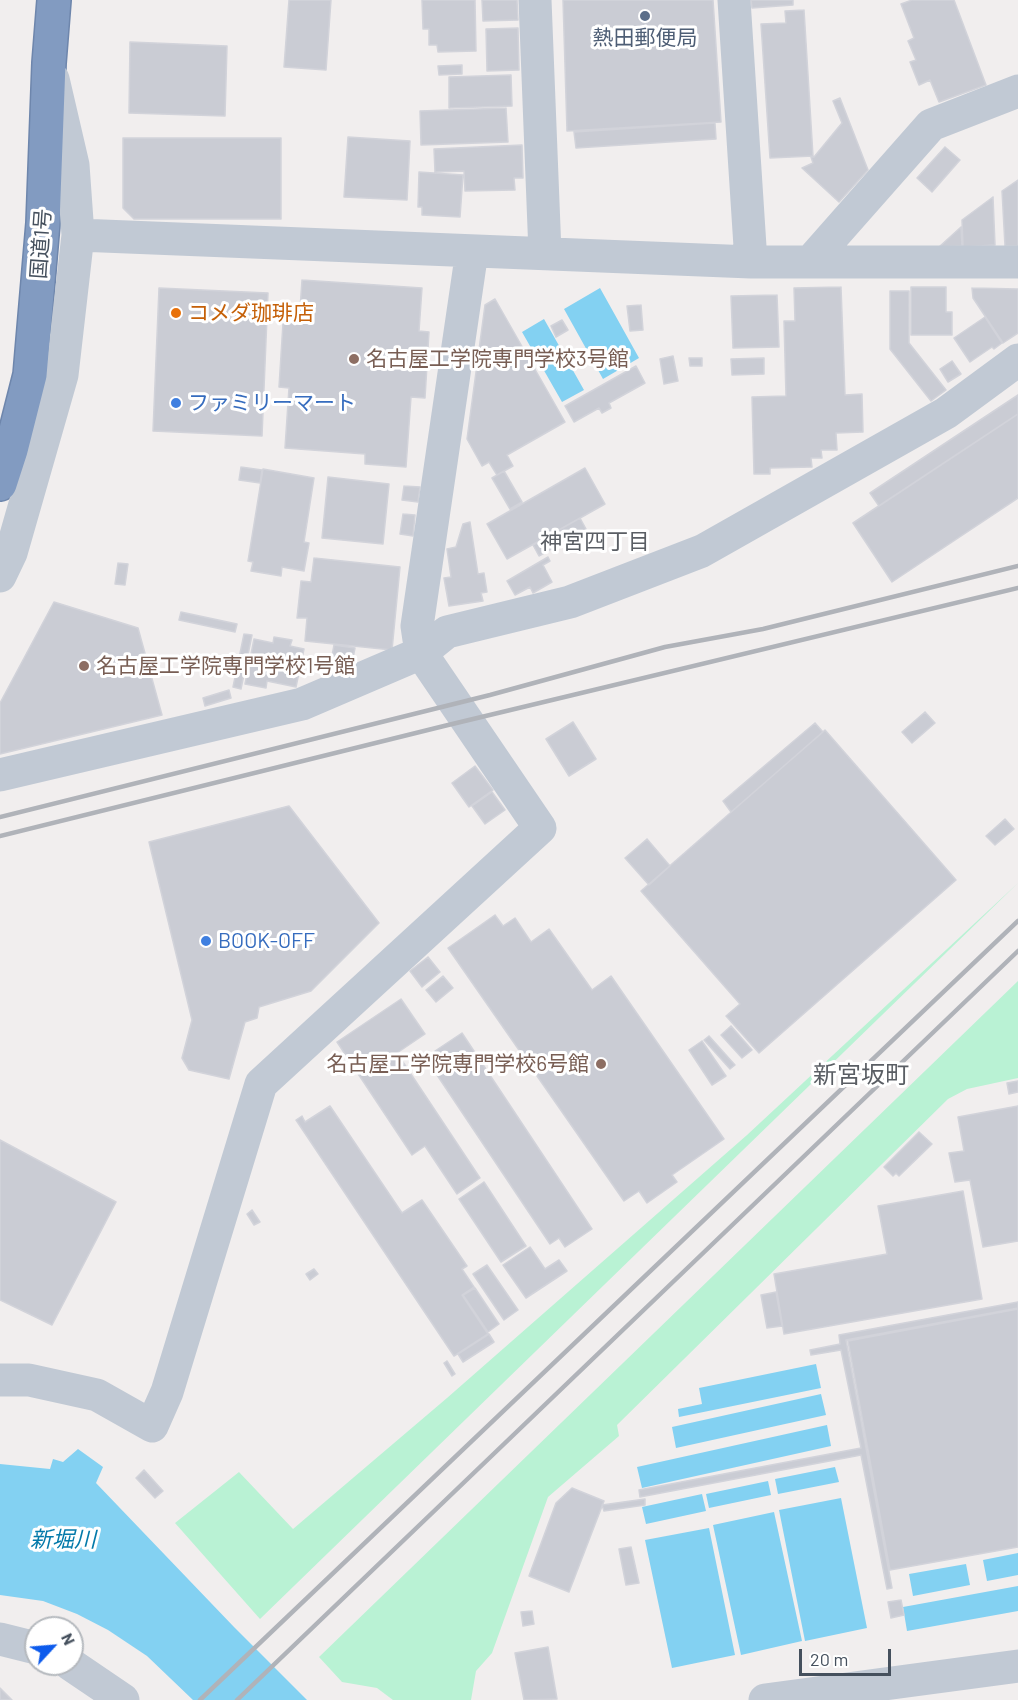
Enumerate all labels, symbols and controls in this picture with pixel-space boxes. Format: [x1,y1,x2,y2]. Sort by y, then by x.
marker: 熱田郵便局 [638,9,652,23]
place label: 熱田郵便局 [593,25,697,51]
street label: 国道1号 [26,208,56,280]
place label: コメダ珈琲店 [188,300,314,326]
marker: コメダ珈琲店 [169,306,183,320]
place label: 名古屋工学院専門学校3号館 [366,346,629,372]
marker: 名古屋工学院専門学校3号館 [347,352,361,366]
place label: ファミリーマート [188,390,356,416]
marker: ファミリーマート [169,396,183,410]
district label: 神宮四丁目 [540,529,650,555]
place label: 名古屋工学院専門学校1号館 [96,653,355,679]
marker: 名古屋工学院専門学校1号館 [77,659,91,673]
place label: BOOK-OFF [218,928,315,954]
marker: BOOK-OFF [199,934,213,948]
place label: 名古屋工学院専門学校6号館 [326,1051,589,1077]
marker: 名古屋工学院専門学校6号館 [594,1057,608,1071]
district label: 新宮坂町 [813,1061,909,1089]
water label: 新堀川 [30,1527,96,1553]
north arrow [24,1616,84,1676]
text: N [58,1630,80,1648]
scale bar [802,1637,894,1675]
text: 20 m [810,1648,848,1670]

